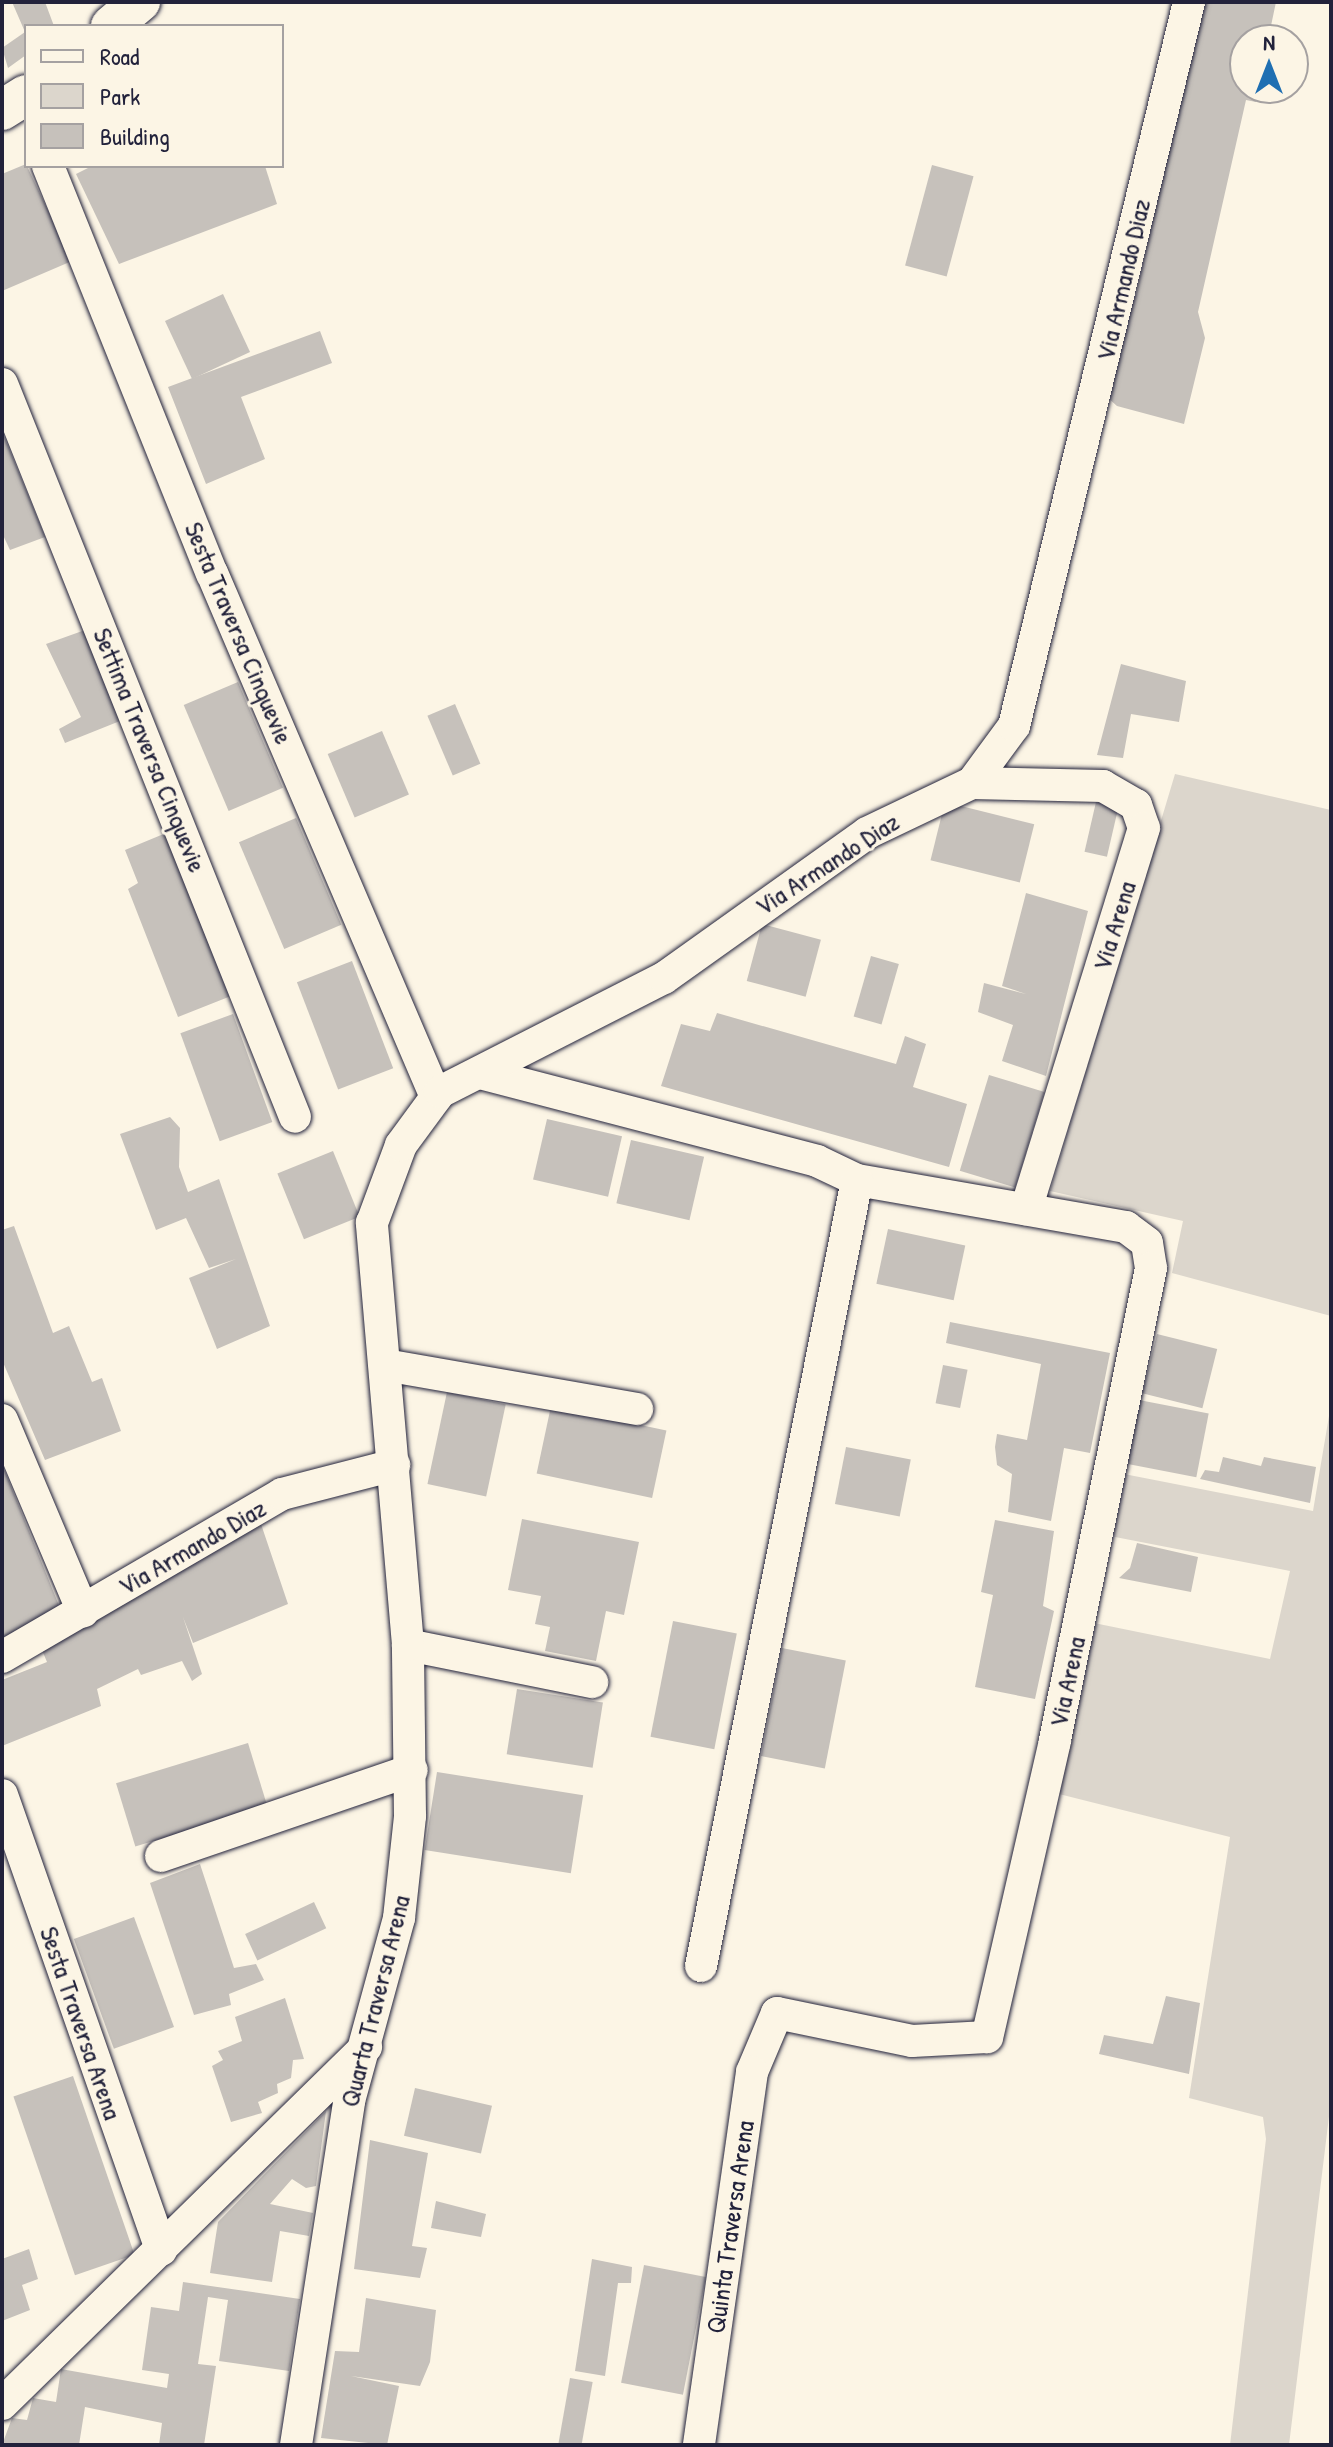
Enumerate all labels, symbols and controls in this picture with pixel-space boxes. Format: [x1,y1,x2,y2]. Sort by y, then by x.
legend [24,24,284,168]
north arrow [1229,24,1309,104]
text: N [1263,27,1275,57]
text: Road [100,40,139,72]
text: Park [100,80,140,112]
text: Building [100,120,170,152]
street label: Via Armando Diaz [1089,196,1157,364]
street label: Sesta Traversa Cinquevie [178,517,300,749]
street label: Settima Traversa Cinquevie [87,623,213,877]
street label: Via Armando Diaz [749,806,905,922]
street label: Via Arena [1086,878,1142,974]
street label: Via Armando Diaz [113,1492,271,1602]
street label: Via Arena [1042,1634,1092,1730]
street label: Quarta Traversa Arena [334,1892,416,2110]
street label: Sesta Traversa Arena [33,1923,129,2123]
street label: Quinta Traversa Arena [700,2119,760,2335]

